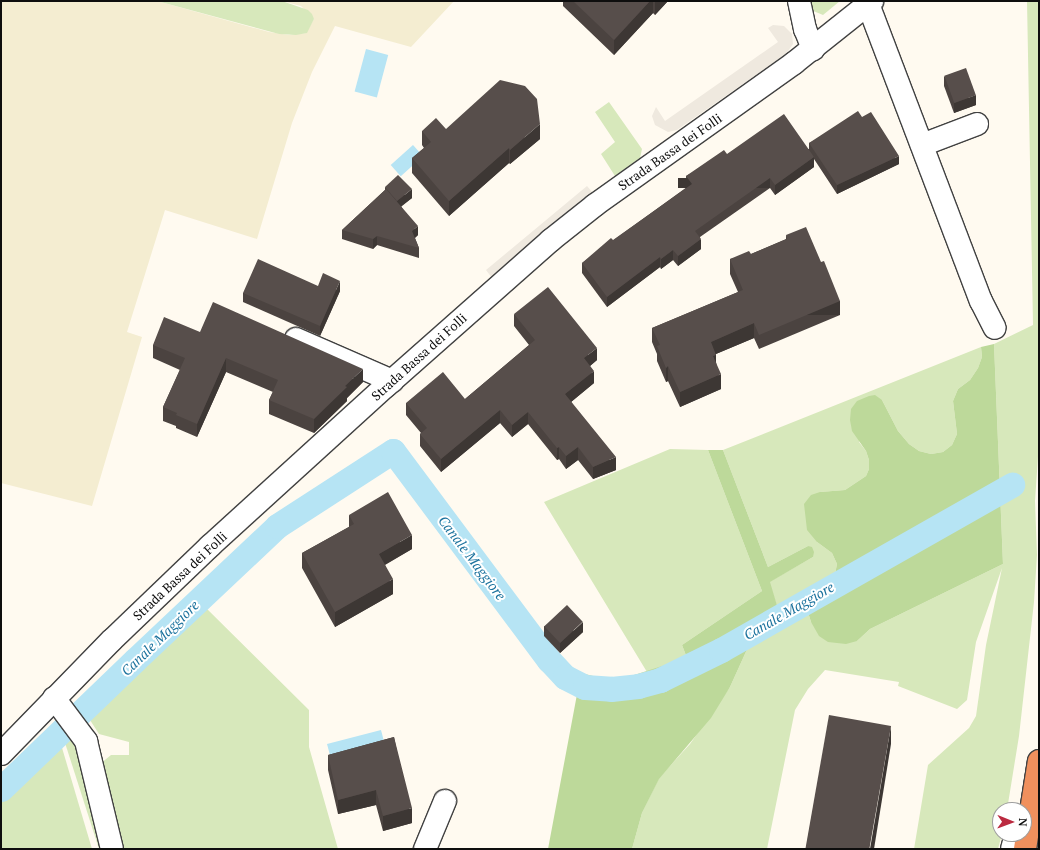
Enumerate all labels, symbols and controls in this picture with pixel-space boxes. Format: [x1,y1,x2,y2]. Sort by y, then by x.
street label: Strada Bassa dei Folli [615,110,725,194]
street label: Strada Bassa dei Folli [368,310,470,404]
water label: Canale Maggiore [435,513,509,603]
street label: Strada Bassa dei Folli [130,528,230,624]
water label: Canale Maggiore [741,578,837,644]
water label: Canale Maggiore [118,597,202,679]
north arrow [992,802,1032,842]
text: N [1016,818,1030,826]

